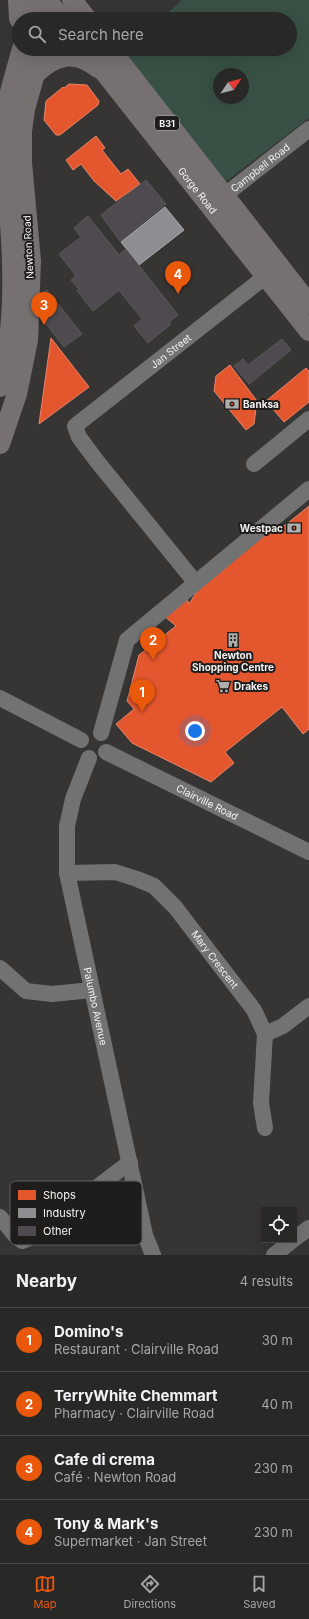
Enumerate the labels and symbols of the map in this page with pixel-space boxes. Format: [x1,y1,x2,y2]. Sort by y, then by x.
north arrow [213,68,249,104]
road number: B31 [155,116,179,130]
street label: Campbell Road [228,141,292,194]
street label: Gorge Road [176,164,220,216]
street label: Newton Road [20,215,36,279]
pin: 4 [165,261,191,294]
pin: 3 [31,292,57,325]
street label: Jan Street [148,331,194,371]
bank icon: Banksa [224,396,240,412]
place label: Banksa [243,398,279,410]
bank icon: Westpac [286,520,302,536]
place label: Westpac [240,522,283,534]
pin: 2 [140,627,166,660]
building icon: Newton Shopping Centre [225,632,241,648]
place label: Newton Shopping Centre [192,649,274,674]
supermarket icon: Drakes [215,678,231,694]
pin: 1 [129,679,155,712]
place label: Drakes [234,680,268,692]
your location [185,721,205,741]
street label: Clairville Road [174,782,240,822]
street label: Mary Crescent [189,928,242,991]
street label: Palumbo Avenue [82,966,110,1046]
legend [10,1181,142,1245]
text: Shops [43,1188,76,1202]
text: Industry [43,1206,86,1220]
text: Other [43,1224,72,1238]

